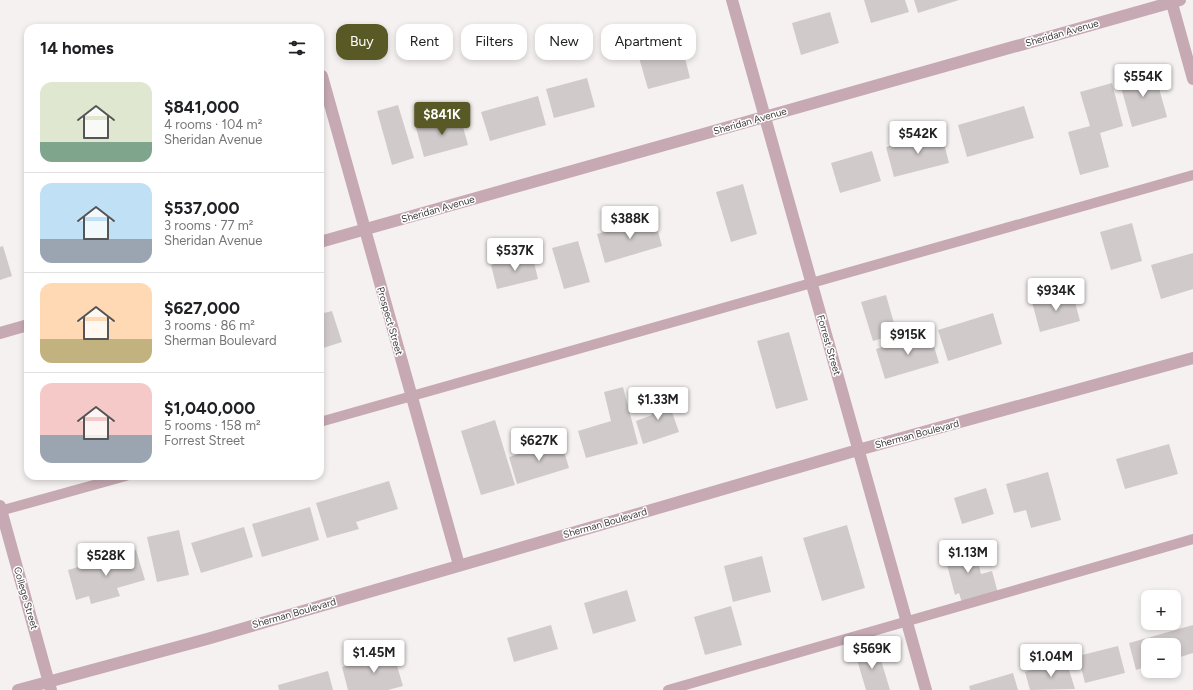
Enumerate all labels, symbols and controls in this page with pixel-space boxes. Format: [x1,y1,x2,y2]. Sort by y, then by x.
street label: Sheridan Avenue [1024,16,1101,50]
chip: Buy [336,24,388,60]
chip: Rent [396,24,453,60]
chip: Filters [461,24,527,60]
chip: New [535,24,593,60]
chip: Apartment [601,24,696,60]
icon: filters [286,37,308,59]
text: 14 homes [40,38,114,58]
pin: $554K [1115,64,1171,98]
text: $554K [1123,69,1163,84]
text: $841,000 [164,97,239,117]
icon: home [72,98,120,146]
pin: $841K [414,102,470,136]
street label: Sheridan Avenue [712,104,789,138]
text: $841K [423,107,461,122]
text: 4 rooms · 104 m² [164,117,262,132]
pin: $542K [890,121,946,155]
text: $542K [898,126,938,141]
text: Sheridan Avenue [164,132,262,147]
street label: Sheridan Avenue [400,192,477,226]
text: $537,000 [164,198,240,218]
icon: home [72,199,120,247]
pin: $388K [602,206,658,240]
text: $388K [610,211,650,226]
text: 3 rooms · 77 m² [164,218,254,233]
text: Sheridan Avenue [164,233,262,248]
pin: $537K [487,238,543,272]
text: $537K [496,243,534,258]
pin: $934K [1028,278,1084,312]
text: $934K [1037,283,1075,298]
street label: Prospect Street [374,285,406,357]
text: $627,000 [164,298,240,318]
icon: home [72,299,120,347]
street label: Forrest Street [814,313,844,377]
text: 3 rooms · 86 m² [164,318,255,333]
pin: $915K [880,322,936,356]
text: $915K [890,327,926,342]
text: Sherman Boulevard [164,333,277,348]
pin: $1.33M [625,387,691,421]
text: $1.33M [637,392,679,407]
text: $1,040,000 [164,398,255,418]
icon: home [72,399,120,447]
street label: Sherman Boulevard [873,416,961,451]
text: 5 rooms · 158 m² [164,418,261,433]
pin: $627K [511,428,567,462]
text: Forrest Street [164,433,245,448]
text: $627K [520,433,558,448]
street label: Sherman Boulevard [562,505,649,541]
pin: $1.13M [935,540,1001,574]
pin: $528K [78,543,134,577]
text: $1.13M [948,545,988,560]
text: $528K [87,548,125,563]
street label: College Street [11,565,41,631]
map controls [1141,590,1181,678]
button: + [1141,590,1181,630]
street label: Sherman Boulevard [251,595,338,631]
pin: $569K [844,636,900,670]
button: − [1141,638,1181,678]
pin: $1.45M [341,640,407,674]
text: $569K [853,641,891,656]
pin: $1.04M [1018,644,1084,678]
text: $1.45M [353,645,395,660]
text: $1.04M [1029,649,1073,664]

